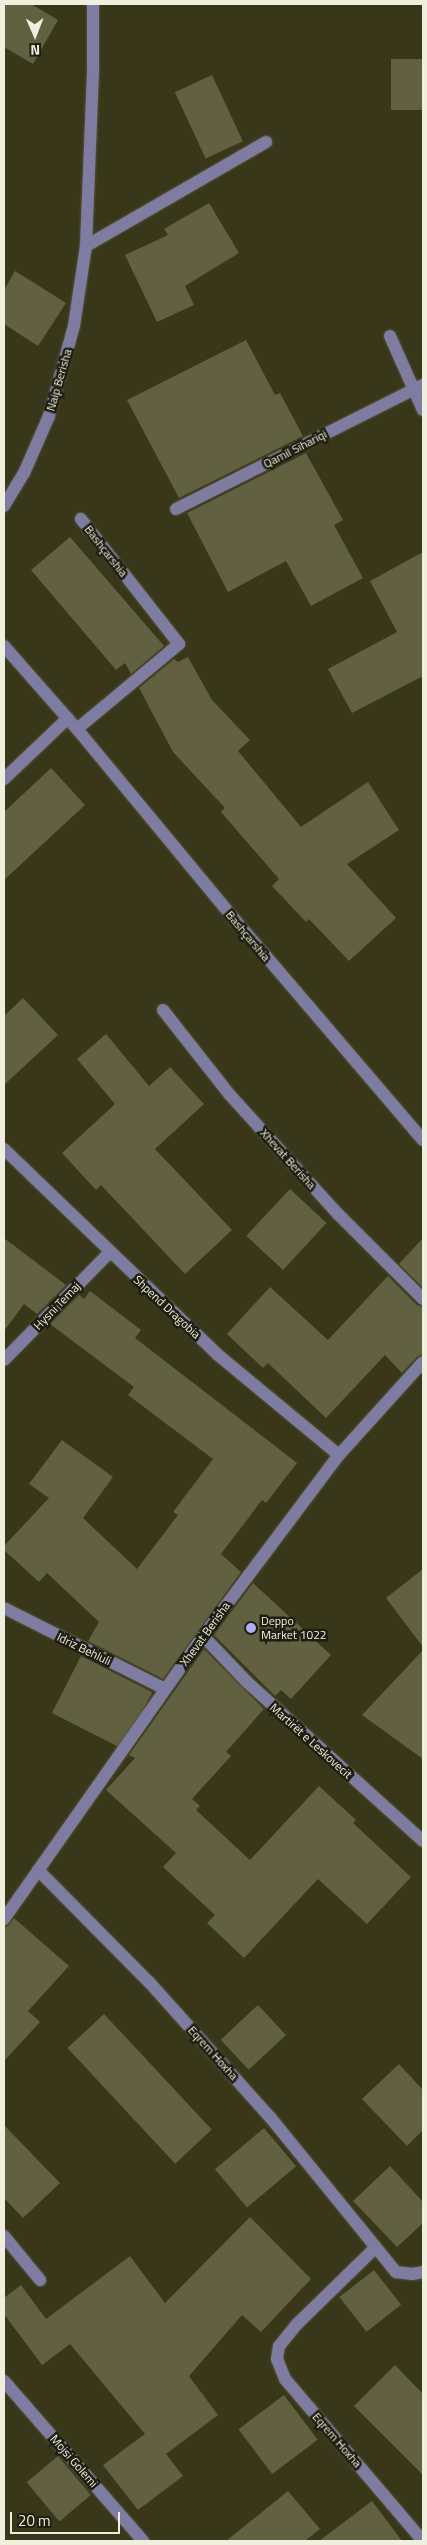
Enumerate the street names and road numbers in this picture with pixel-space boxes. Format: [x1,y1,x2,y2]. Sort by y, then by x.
street label: Naip Berisha [43,347,75,413]
street label: Qamil Sihariqi [261,427,329,471]
street label: Bashçarshia [81,522,131,580]
street label: Bashçarshia [223,908,273,964]
street label: Xhevat Berisha [257,1126,319,1192]
street label: Shpend Dragobia [131,1272,203,1342]
street label: Hysni Temaj [31,1279,83,1333]
street label: Xhevat Berisha [177,1599,233,1669]
street label: Idriz Behluli [55,1630,113,1668]
street label: Martirët e Leskovecit [267,1700,355,1782]
street label: Eqrem Hoxha [185,2023,241,2083]
street label: Eqrem Hoxha [309,2410,365,2470]
street label: Mojsi Golemi [47,2432,101,2490]

